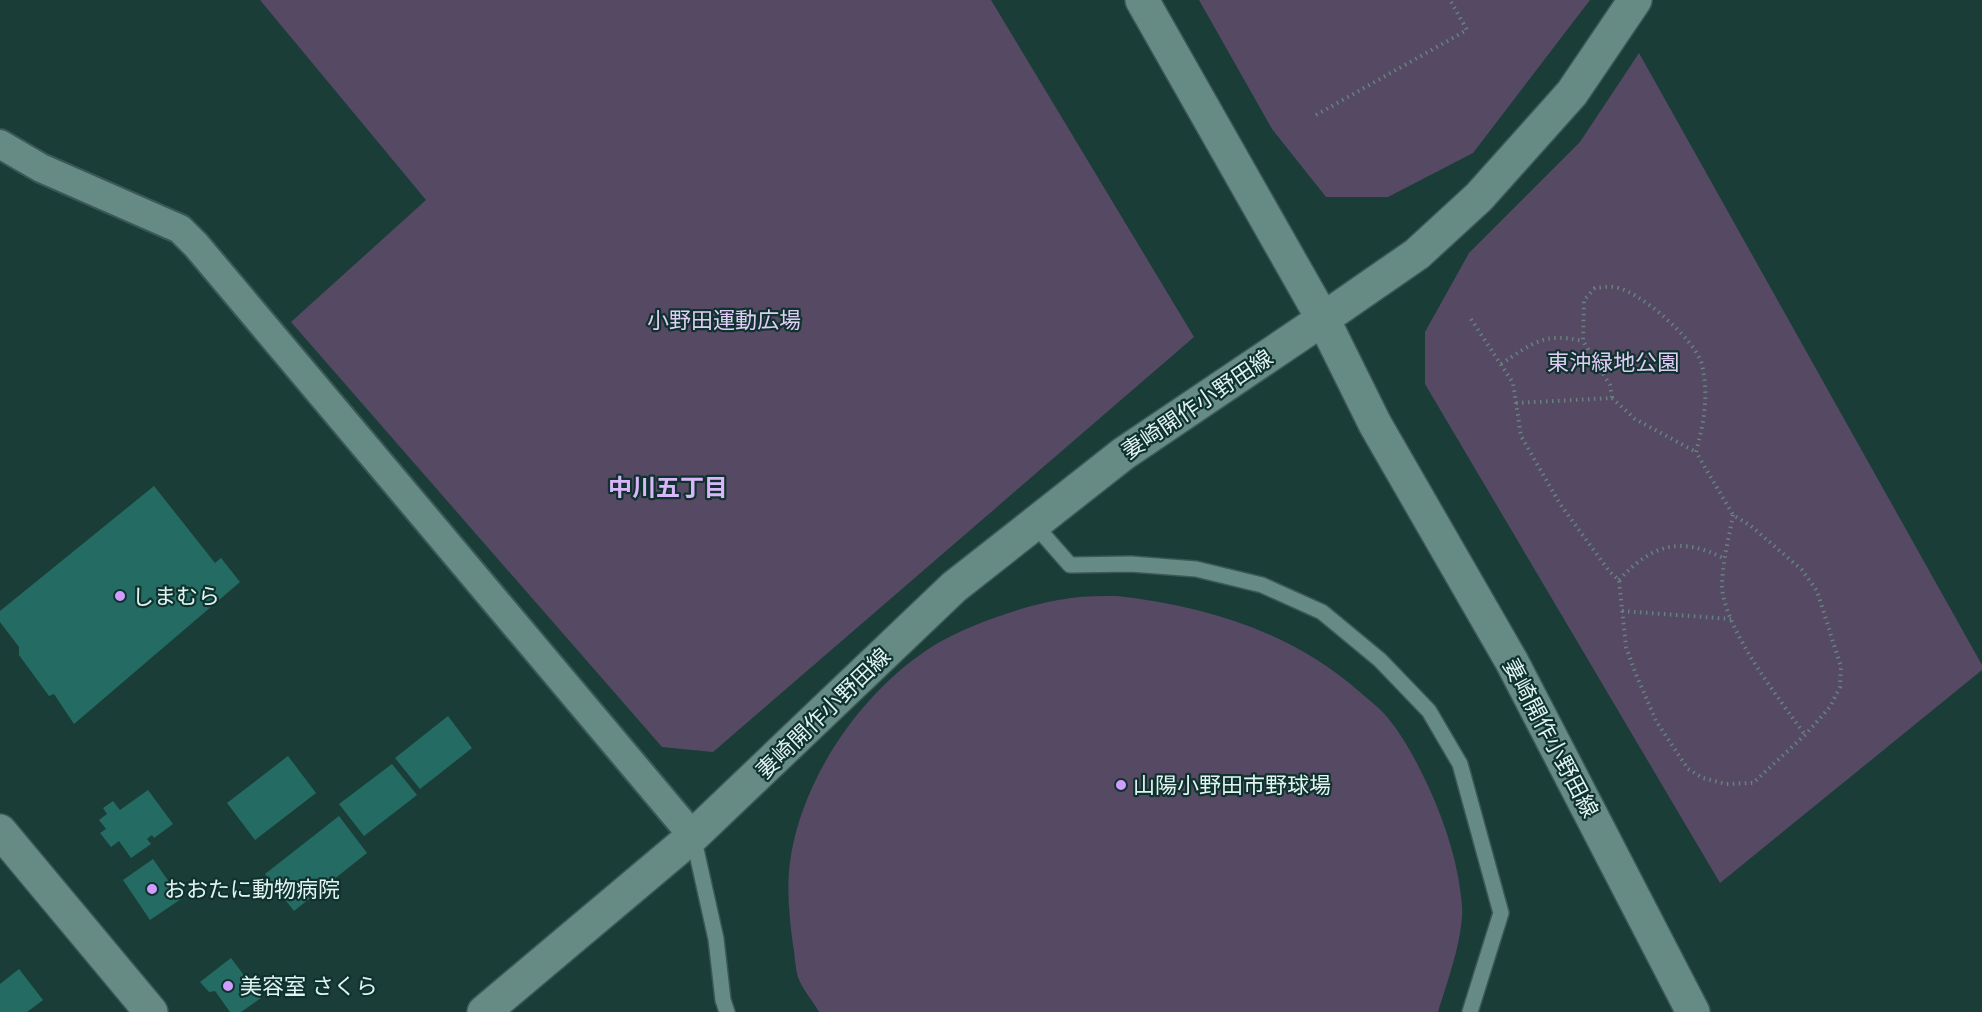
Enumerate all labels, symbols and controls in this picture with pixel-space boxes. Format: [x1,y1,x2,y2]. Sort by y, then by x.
park label: 小野田運動広場 [647,306,801,334]
street label: 妻崎開作小野田線 [1116,343,1278,465]
park label: 東沖緑地公園 [1547,348,1679,376]
district label: 中川五丁目 [608,472,728,502]
place label: しまむら [132,582,220,610]
marker: しまむら [113,589,127,603]
street label: 妻崎開作小野田線 [750,642,896,784]
street label: 妻崎開作小野田線 [1497,654,1605,822]
place label: 山陽小野田市野球場 [1133,771,1331,799]
marker: 山陽小野田市野球場 [1114,778,1128,792]
place label: おおたに動物病院 [164,875,340,903]
marker: おおたに動物病院 [145,882,159,896]
place label: 美容室 さくら [240,972,378,1000]
marker: 美容室 さくら [221,979,235,993]

